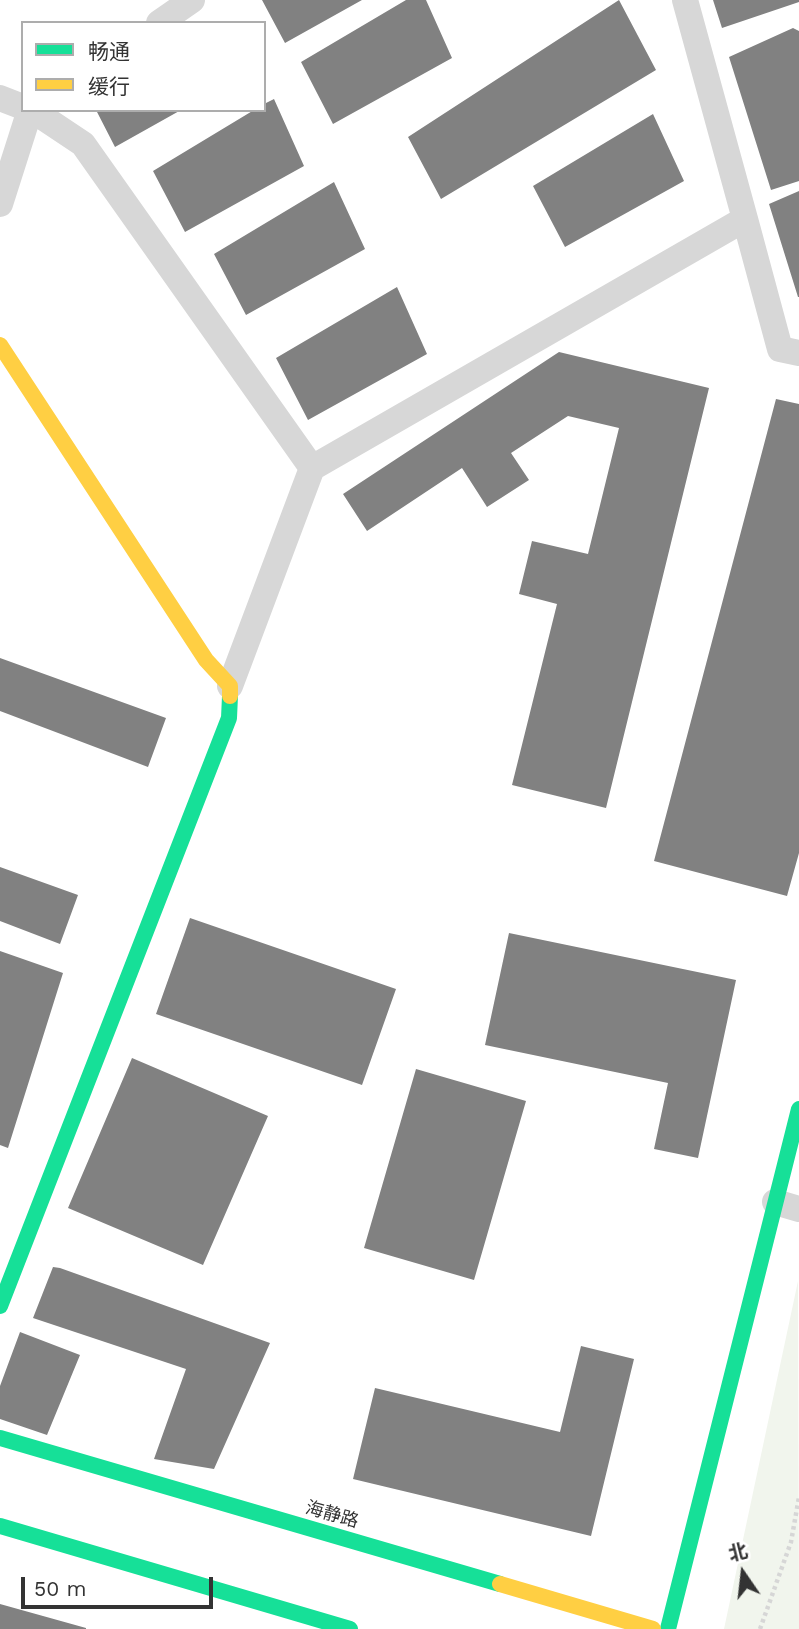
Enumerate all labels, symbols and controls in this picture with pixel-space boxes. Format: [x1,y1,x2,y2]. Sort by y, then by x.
legend [21,21,266,112]
text: 畅通 [88,39,130,64]
text: 缓行 [88,74,130,99]
street label: 海静路 [303,1497,361,1533]
north arrow [708,1538,778,1608]
text: 北 [726,1539,750,1566]
scale bar [24,1562,217,1606]
text: 50 m [34,1576,86,1601]

